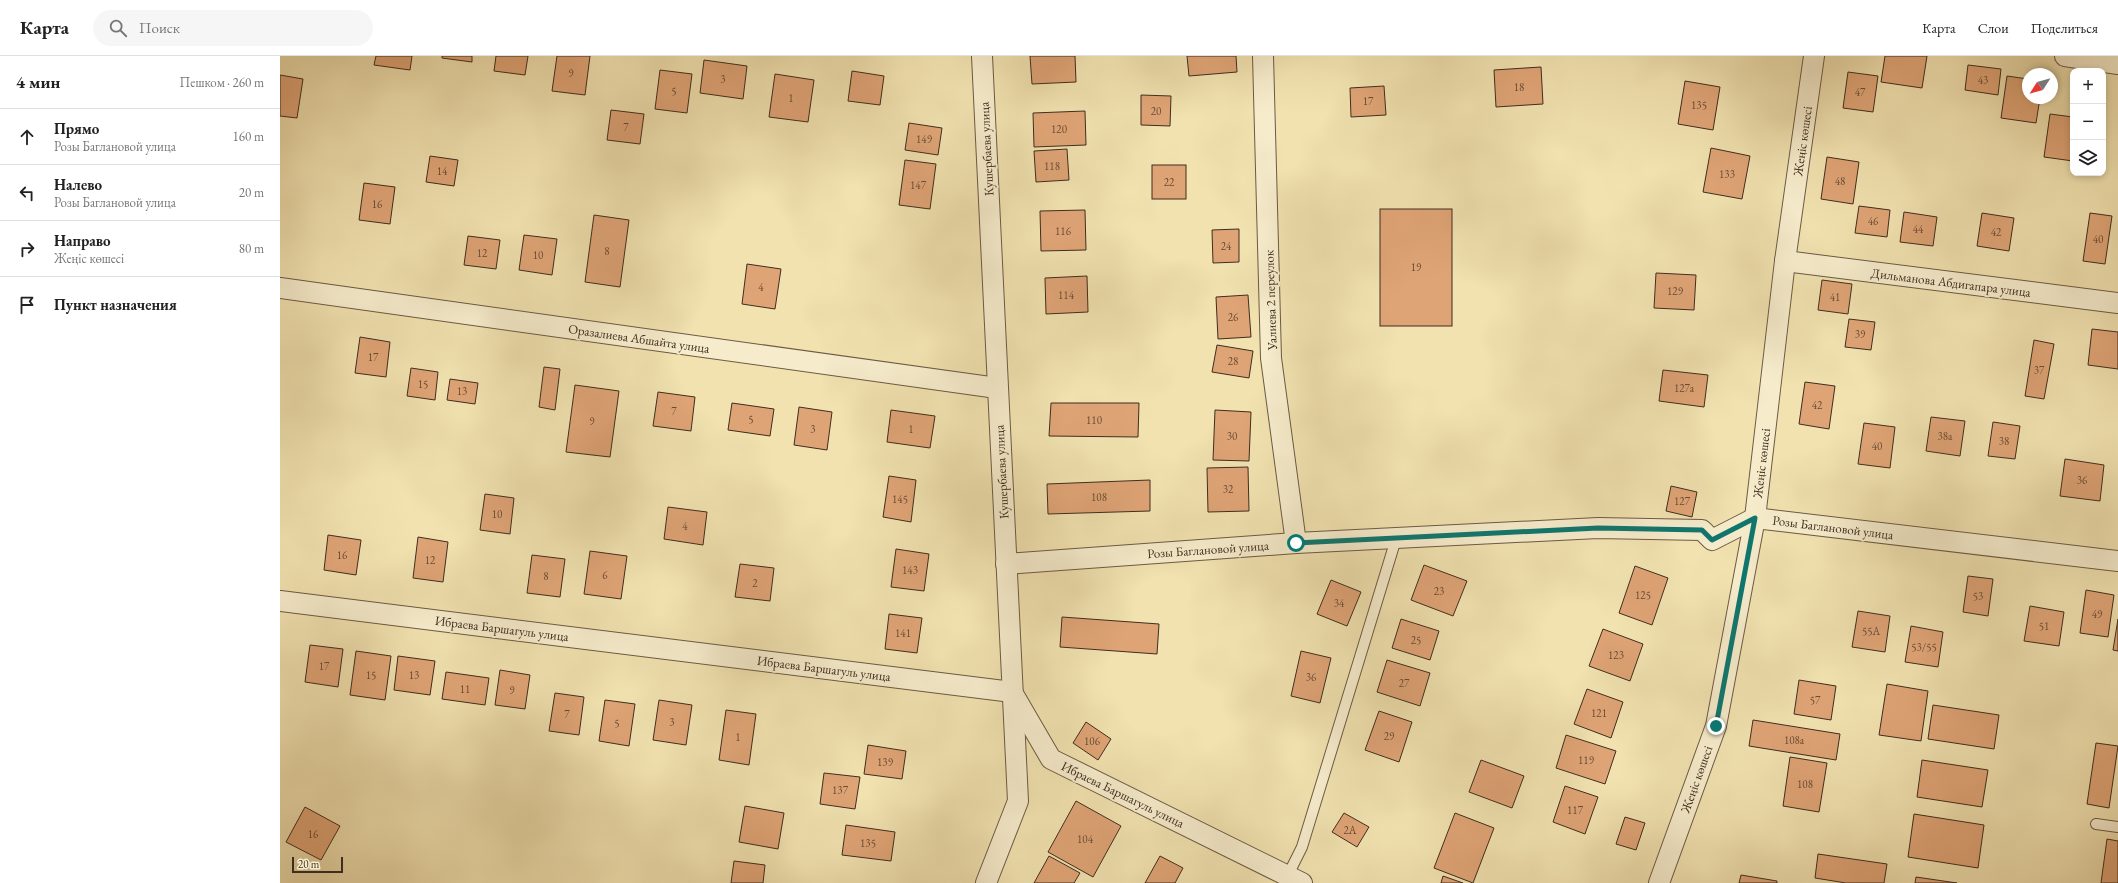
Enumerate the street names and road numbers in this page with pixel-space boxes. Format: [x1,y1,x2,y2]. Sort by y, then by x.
street label: Кушербаева улица [975,101,997,197]
street label: Жеңіс көшесі [1789,105,1816,178]
street label: Уалиева 2 переулок [1260,249,1281,351]
street label: Дильманова Абдигапара улица [1870,264,2033,301]
street label: Оразалиева Абшайта улица [567,320,711,357]
street label: Кушербаева улица [990,424,1012,520]
street label: Жеңіс көшесі [1749,427,1774,500]
street label: Розы Баглановой улица [1771,512,1895,543]
street label: Розы Баглановой улица [1147,537,1270,562]
street label: Ибраева Баршагуль улица [434,612,571,645]
street label: Ибраева Баршагуль улица [756,652,893,685]
street label: Жеңіс көшесі [1676,743,1716,816]
street label: Ибраева Баршагуль улица [1059,757,1188,832]

